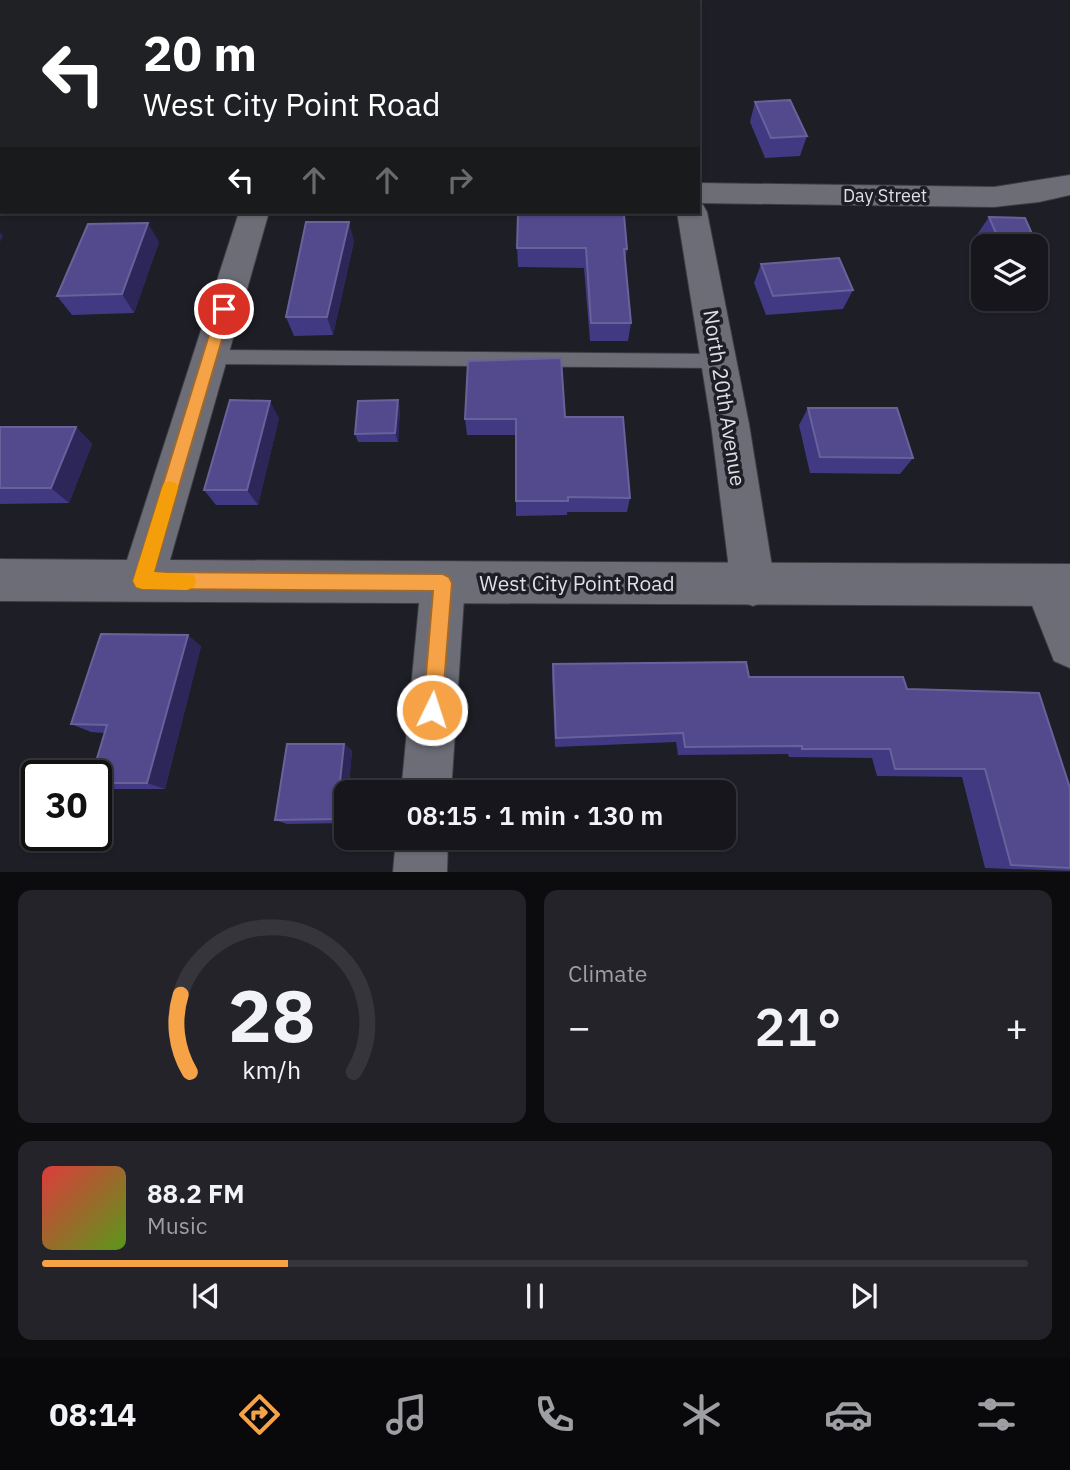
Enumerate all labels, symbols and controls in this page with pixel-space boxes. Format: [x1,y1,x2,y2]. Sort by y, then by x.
text: 20 m [143,21,257,84]
icon: left [28,28,119,119]
text: West City Point Road [143,83,441,125]
icon: left [222,161,260,199]
icon: ahead [295,161,333,199]
icon: ahead [368,161,406,199]
icon: right [441,161,479,199]
street label: Day Street [843,184,927,207]
map controls [971,234,1048,311]
button: layers [971,234,1048,311]
pin [194,279,254,339]
icon: arrive [205,290,243,328]
street label: North 20th Avenue [697,308,753,488]
street label: West City Point Road [479,569,675,597]
position arrow [395,673,469,747]
speed limit sign: 30 [21,760,112,851]
text: 08:15 · 1 min · 130 m [407,798,663,832]
text: Climate [568,958,647,988]
text: 28 [228,968,316,1063]
text: 21° [755,993,841,1060]
text: − [568,1002,591,1051]
text: + [1005,1002,1028,1051]
text: km/h [243,1053,301,1086]
text: 88.2 FM [147,1176,245,1210]
text: Music [147,1210,207,1240]
icon: previous [187,1277,225,1315]
icon: pause [516,1277,554,1315]
icon: next [845,1277,883,1315]
icon: directions [235,1390,284,1439]
icon: music [382,1390,431,1439]
icon: phone [530,1390,579,1439]
icon: climate [677,1390,726,1439]
icon: car [824,1390,873,1439]
icon: filters [972,1390,1021,1439]
text: 08:14 [49,1393,137,1435]

